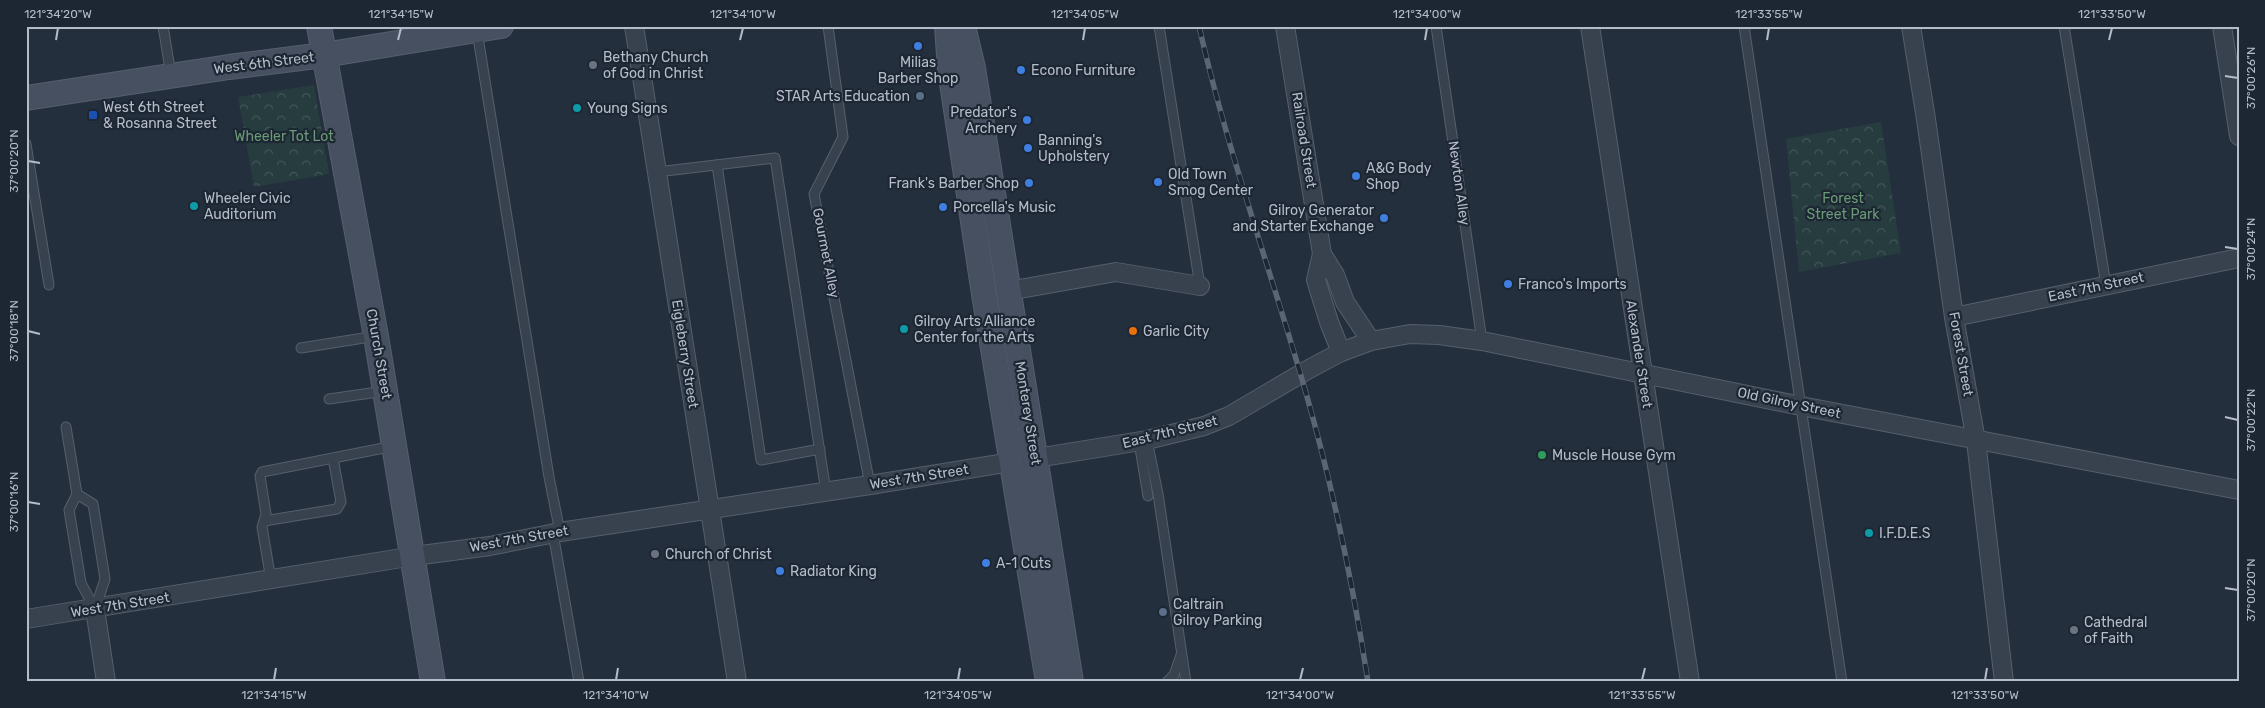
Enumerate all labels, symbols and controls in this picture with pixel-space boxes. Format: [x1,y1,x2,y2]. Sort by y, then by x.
text: 121°34'20"W [24,7,92,21]
text: 121°34'15"W [368,7,434,21]
text: 121°34'10"W [710,7,776,21]
text: 121°34'05"W [1051,7,1119,21]
text: 121°34'00"W [1393,7,1462,21]
text: 121°33'55"W [1735,7,1803,21]
text: 121°33'50"W [2078,7,2146,21]
marker: Milias Barber Shop [912,40,924,52]
text: 37°00'26"N [2244,47,2258,109]
street label: West 6th Street [213,48,316,78]
place label: Bethany Church of God in Christ [603,49,709,82]
place label: Milias Barber Shop [878,54,958,87]
marker: Bethany Church of God in Christ [587,59,599,71]
place label: Econo Furniture [1031,62,1136,79]
marker: Econo Furniture [1015,64,1027,76]
place label: STAR Arts Education [776,88,910,105]
marker: STAR Arts Education [914,90,926,102]
street label: Railroad Street [1288,91,1320,190]
place label: West 6th Street & Rosanna Street [103,99,217,132]
place label: Young Signs [587,100,668,117]
marker: Young Signs [571,102,583,114]
place label: Predator's Archery [950,104,1017,137]
marker: West 6th Street & Rosanna Street [87,109,99,121]
marker: Predator's Archery [1021,114,1033,126]
park label: Wheeler Tot Lot [234,128,334,145]
text: 37°00'20"N [7,129,21,193]
place label: Banning's Upholstery [1038,132,1110,165]
street label: Newton Alley [1445,140,1473,227]
marker: Banning's Upholstery [1022,142,1034,154]
place label: A&G Body Shop [1366,160,1432,193]
place label: Old Town Smog Center [1168,166,1254,199]
marker: A&G Body Shop [1350,170,1362,182]
place label: Frank's Barber Shop [888,175,1019,192]
marker: Old Town Smog Center [1152,176,1164,188]
marker: Frank's Barber Shop [1023,177,1035,189]
place label: Wheeler Civic Auditorium [204,190,291,223]
park label: Forest Street Park [1806,190,1880,223]
place label: Porcella's Music [953,199,1056,216]
marker: Wheeler Civic Auditorium [188,200,200,212]
marker: Porcella's Music [937,201,949,213]
place label: Gilroy Generator and Starter Exchange [1233,202,1375,235]
street label: Gourmet Alley [809,206,843,300]
marker: Gilroy Generator and Starter Exchange [1378,212,1390,224]
text: 37°00'24"N [2244,218,2258,280]
street label: East 7th Street [2047,268,2146,305]
place label: Franco's Imports [1518,276,1627,293]
marker: Franco's Imports [1502,278,1514,290]
street label: Eigleberry Street [668,299,702,410]
street label: Alexander Street [1622,299,1656,410]
text: 37°00'18"N [7,300,21,362]
street label: Church Street [363,307,395,401]
street label: Forest Street [1945,310,1977,398]
place label: Gilroy Arts Alliance Center for the Arts [914,313,1036,346]
marker: Gilroy Arts Alliance Center for the Arts [898,323,910,335]
place label: Garlic City [1143,323,1210,340]
marker: Garlic City [1127,325,1139,337]
street label: Monterey Street [1011,360,1045,467]
street label: Old Gilroy Street [1736,384,1843,422]
text: 37°00'22"N [2244,389,2258,451]
street label: East 7th Street [1121,412,1220,452]
place label: Muscle House Gym [1552,447,1676,464]
marker: Muscle House Gym [1536,449,1548,461]
street label: West 7th Street [868,461,970,493]
text: 37°00'16"N [7,472,21,532]
street label: West 7th Street [468,522,570,556]
place label: I.F.D.E.S [1879,525,1931,542]
marker: I.F.D.E.S [1863,527,1875,539]
place label: Church of Christ [665,546,772,563]
marker: Church of Christ [649,548,661,560]
place label: A-1 Cuts [996,555,1051,572]
marker: A-1 Cuts [980,557,992,569]
text: 37°00'20"N [2244,558,2258,622]
place label: Radiator King [790,563,877,580]
marker: Radiator King [774,565,786,577]
street label: West 7th Street [69,589,171,621]
place label: Caltrain Gilroy Parking [1173,596,1262,629]
marker: Caltrain Gilroy Parking [1157,606,1169,618]
place label: Cathedral of Faith [2084,614,2148,647]
marker: Cathedral of Faith [2068,624,2080,636]
text: 121°34'15"W [241,688,307,702]
text: 121°34'10"W [583,688,649,702]
text: 121°34'05"W [924,688,992,702]
text: 121°34'00"W [1266,688,1335,702]
text: 121°33'55"W [1608,688,1676,702]
text: 121°33'50"W [1951,688,2019,702]

